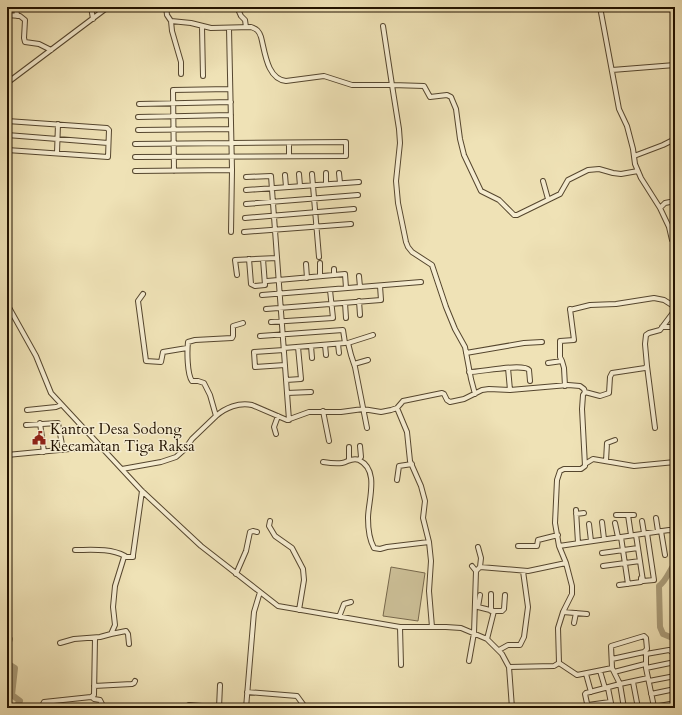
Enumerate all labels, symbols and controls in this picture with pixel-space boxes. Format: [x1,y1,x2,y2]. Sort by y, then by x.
place label: Kantor Desa Sodong Kecamatan Tiga Raksa [50,419,195,456]
public building icon: Kantor Desa Sodong Kecamatan Tiga Raksa [31,430,47,446]

